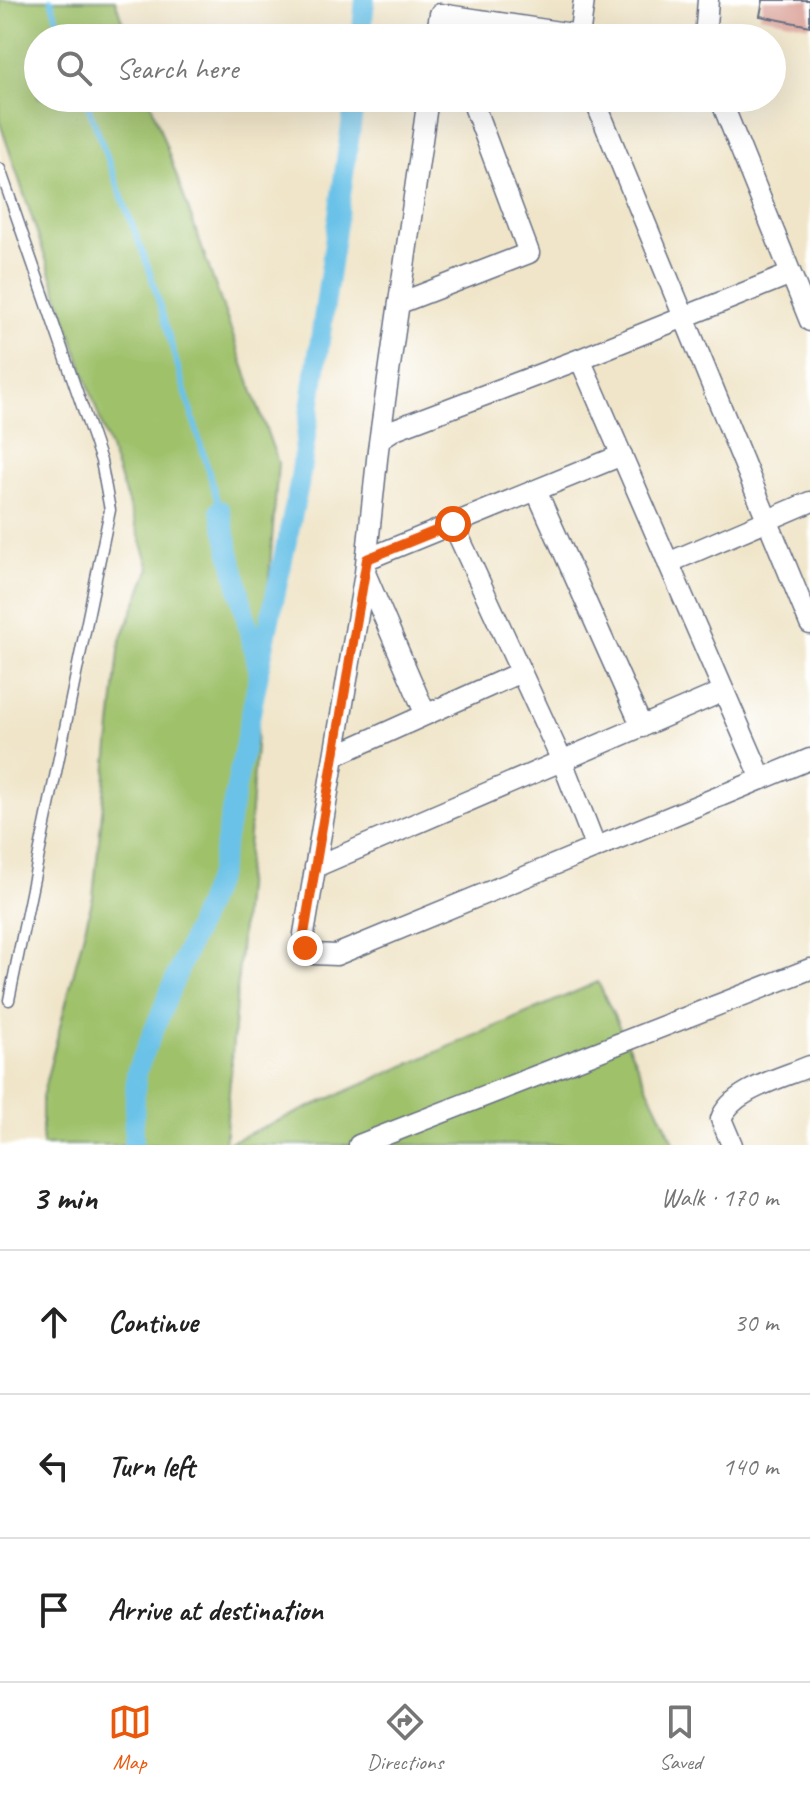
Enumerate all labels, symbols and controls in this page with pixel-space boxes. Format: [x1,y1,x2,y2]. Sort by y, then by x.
search box [24,24,786,112]
icon: search [52,46,96,90]
text: Search here [116,49,238,87]
route start [435,506,471,542]
route end [287,930,323,966]
text: 3 min [32,1176,97,1219]
text: Walk · 170 m [661,1181,778,1214]
icon: ahead [32,1300,76,1344]
text: Continue [108,1303,198,1341]
text: 30 m [734,1306,778,1339]
icon: left [32,1444,76,1488]
text: Turn left [108,1447,195,1485]
text: 140 m [722,1450,778,1483]
icon: arrive [32,1588,76,1632]
text: Arrive at destination [108,1591,323,1629]
tab: Map [108,1700,152,1776]
tab: Directions [367,1700,443,1776]
tab: Saved [658,1700,702,1776]

